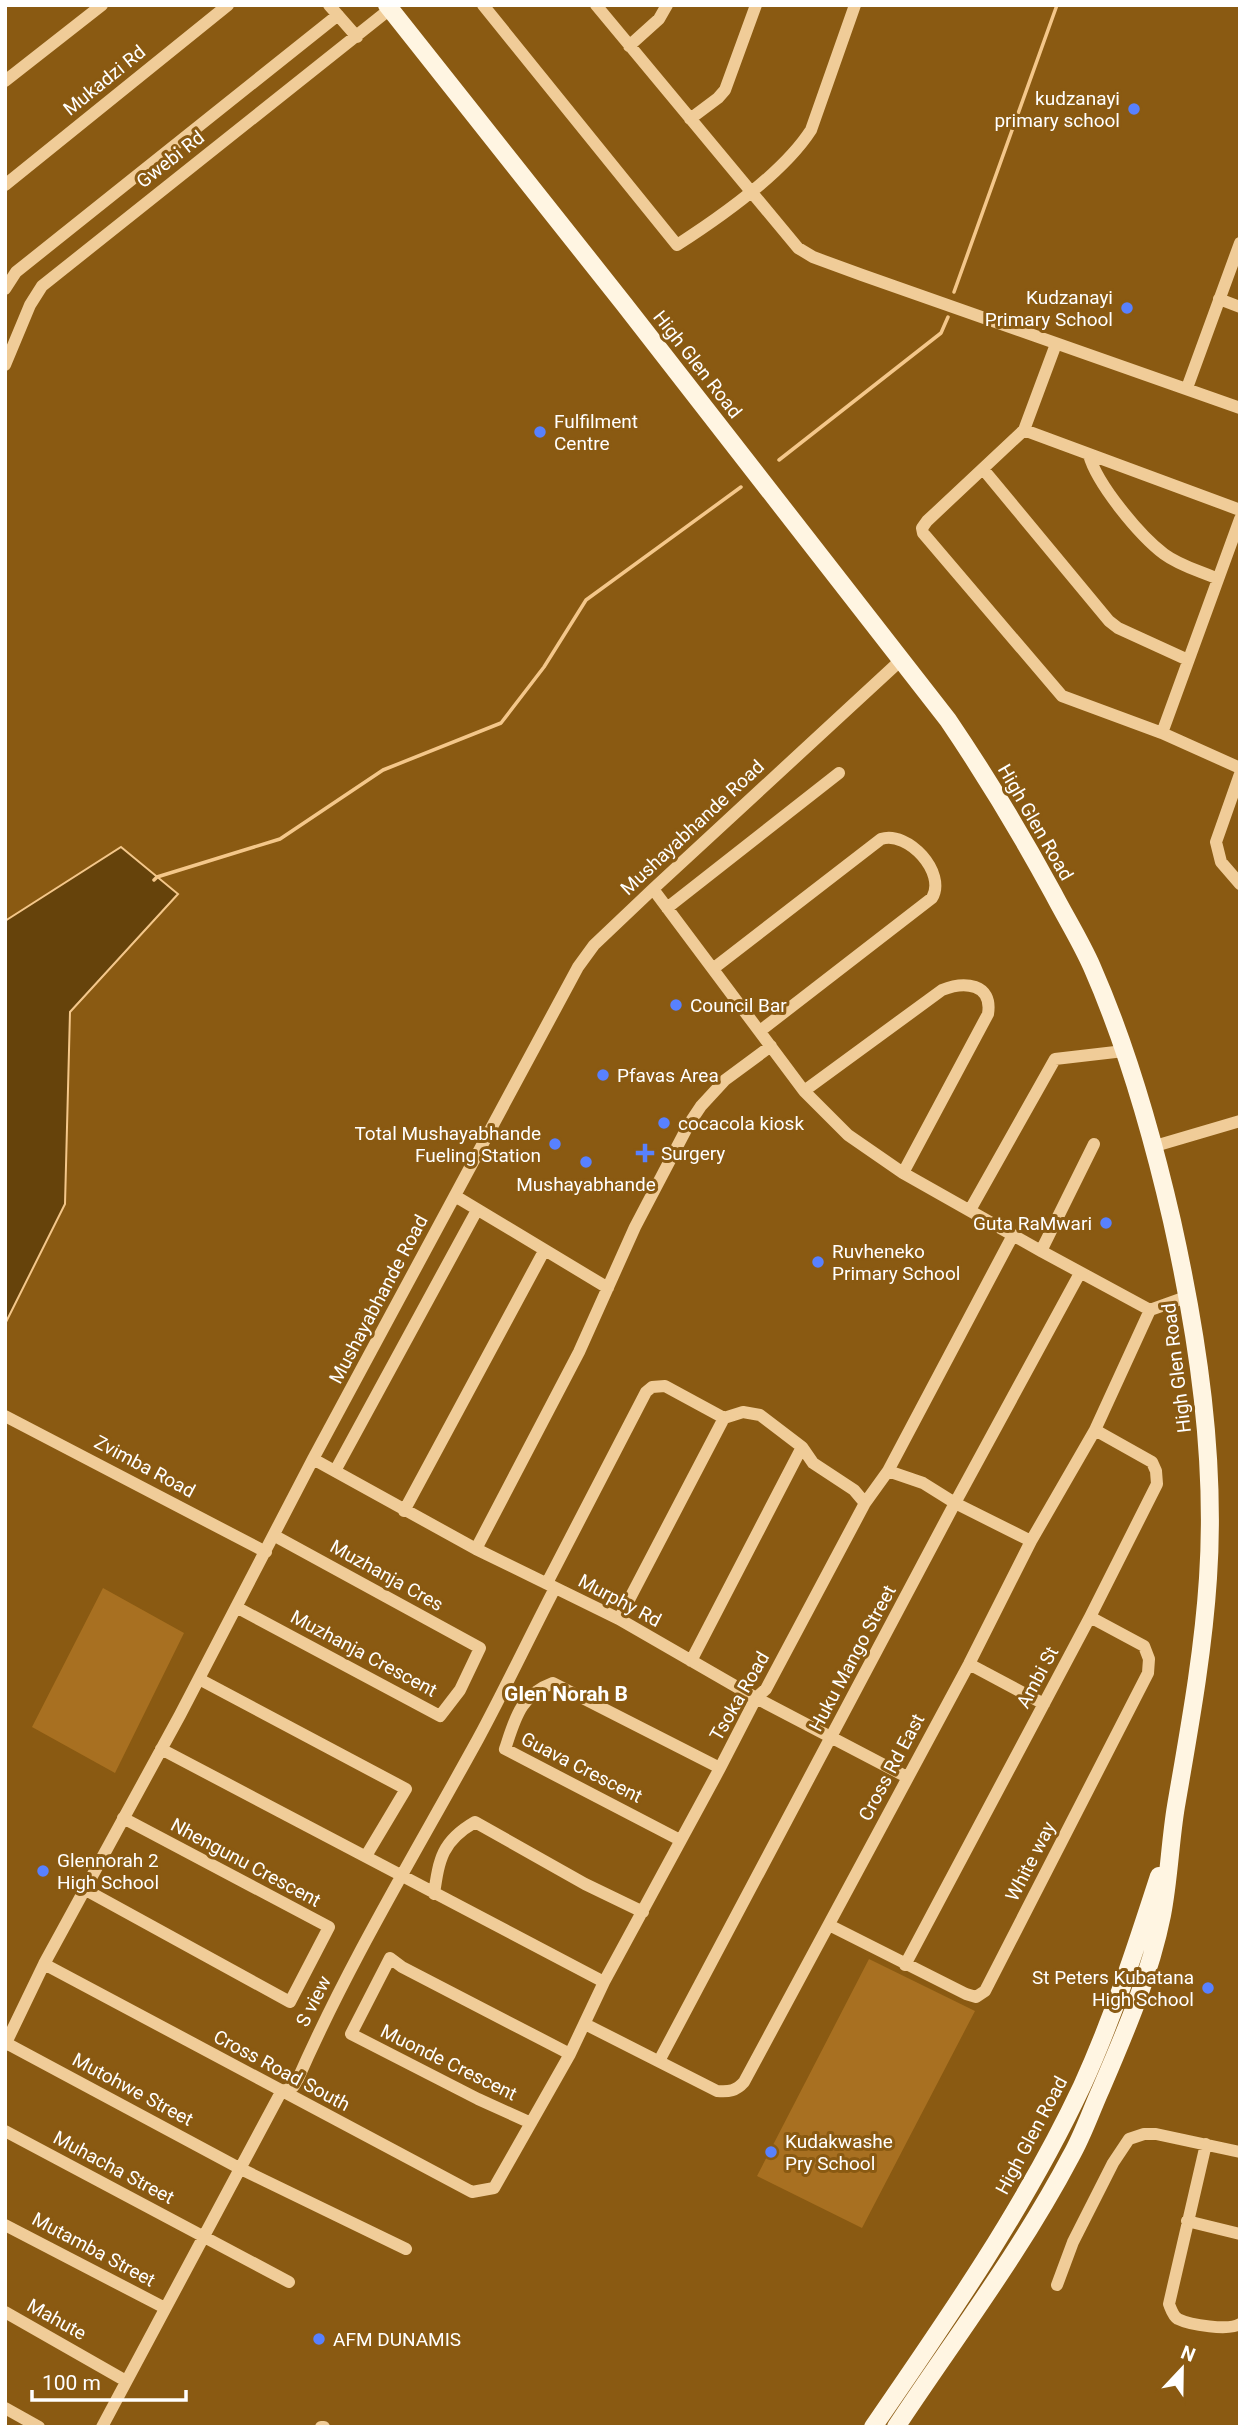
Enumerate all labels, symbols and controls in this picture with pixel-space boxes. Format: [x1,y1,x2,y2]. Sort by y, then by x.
street label: Mukadzi Rd [59,40,150,120]
place label: kudzanayi primary school [994,87,1120,132]
marker: kudzanayi primary school [1126,101,1142,117]
street label: Gwebi Rd [132,126,209,193]
place label: Kudzanayi Primary School [985,286,1113,331]
marker: Kudzanayi Primary School [1119,300,1135,316]
street label: High Glen Road [648,306,747,423]
place label: Fulfilment Centre [554,410,638,455]
marker: Fulfilment Centre [532,424,548,440]
street label: Mushayabhande Road [616,755,769,900]
street label: High Glen Road [993,760,1078,884]
place label: Council Bar [690,994,787,1017]
marker: Council Bar [668,997,684,1013]
place label: Pfavas Area [617,1064,719,1087]
marker: Pfavas Area [595,1067,611,1083]
place label: cocacola kiosk [678,1112,804,1135]
marker: cocacola kiosk [656,1115,672,1131]
place label: Total Mushayabhande Fueling Station [354,1122,541,1167]
marker: Total Mushayabhande Fueling Station [547,1136,563,1152]
place label: Surgery [661,1142,725,1165]
marker: Surgery [635,1143,655,1163]
marker: Mushayabhande [578,1154,594,1170]
place label: Mushayabhande [516,1173,656,1196]
street label: Mushayabhande Road [324,1211,433,1388]
place label: Guta RaMwari [973,1212,1092,1235]
marker: Guta RaMwari [1098,1215,1114,1231]
place label: Ruvheneko Primary School [832,1240,960,1285]
marker: Ruvheneko Primary School [810,1254,826,1270]
street label: High Glen Road [1157,1302,1196,1434]
street label: Zvimba Road [90,1430,199,1503]
street label: Muzhanja Cres [326,1535,447,1616]
street label: Murphy Rd [574,1569,665,1632]
street label: Huku Mango Street [804,1581,901,1735]
street label: Muzhanja Crescent [287,1605,441,1702]
street label: Ambi St [1012,1642,1063,1712]
street label: Tsoka Road [705,1648,774,1745]
district label: Glen Norah B [504,1682,628,1706]
street label: Cross Rd East [854,1710,929,1825]
street label: Guava Crescent [517,1727,646,1808]
street label: Nhengunu Crescent [167,1813,325,1912]
street label: White way [1001,1818,1060,1905]
place label: Glennorah 2 High School [57,1849,159,1894]
marker: Glennorah 2 High School [35,1863,51,1879]
place label: St Peters Kubatana High School [1032,1966,1194,2011]
street label: S view [291,1972,336,2031]
marker: St Peters Kubatana High School [1200,1980,1216,1996]
street label: Muonde Crescent [377,2019,521,2105]
street label: Cross Road South [210,2025,354,2116]
street label: Mutohwe Street [68,2048,197,2131]
street label: High Glen Road [991,2072,1072,2198]
street label: Muhacha Street [49,2126,178,2209]
place label: Kudakwashe Pry School [785,2130,893,2175]
marker: Kudakwashe Pry School [763,2144,779,2160]
street label: Mutamba Street [28,2207,159,2292]
street label: Mahute [23,2294,90,2345]
place label: AFM DUNAMIS [333,2328,461,2351]
marker: AFM DUNAMIS [311,2331,327,2347]
north arrow [1147,2334,1217,2404]
text: N [1178,2341,1199,2367]
scale bar [32,2358,186,2402]
text: 100 m [42,2371,101,2395]

